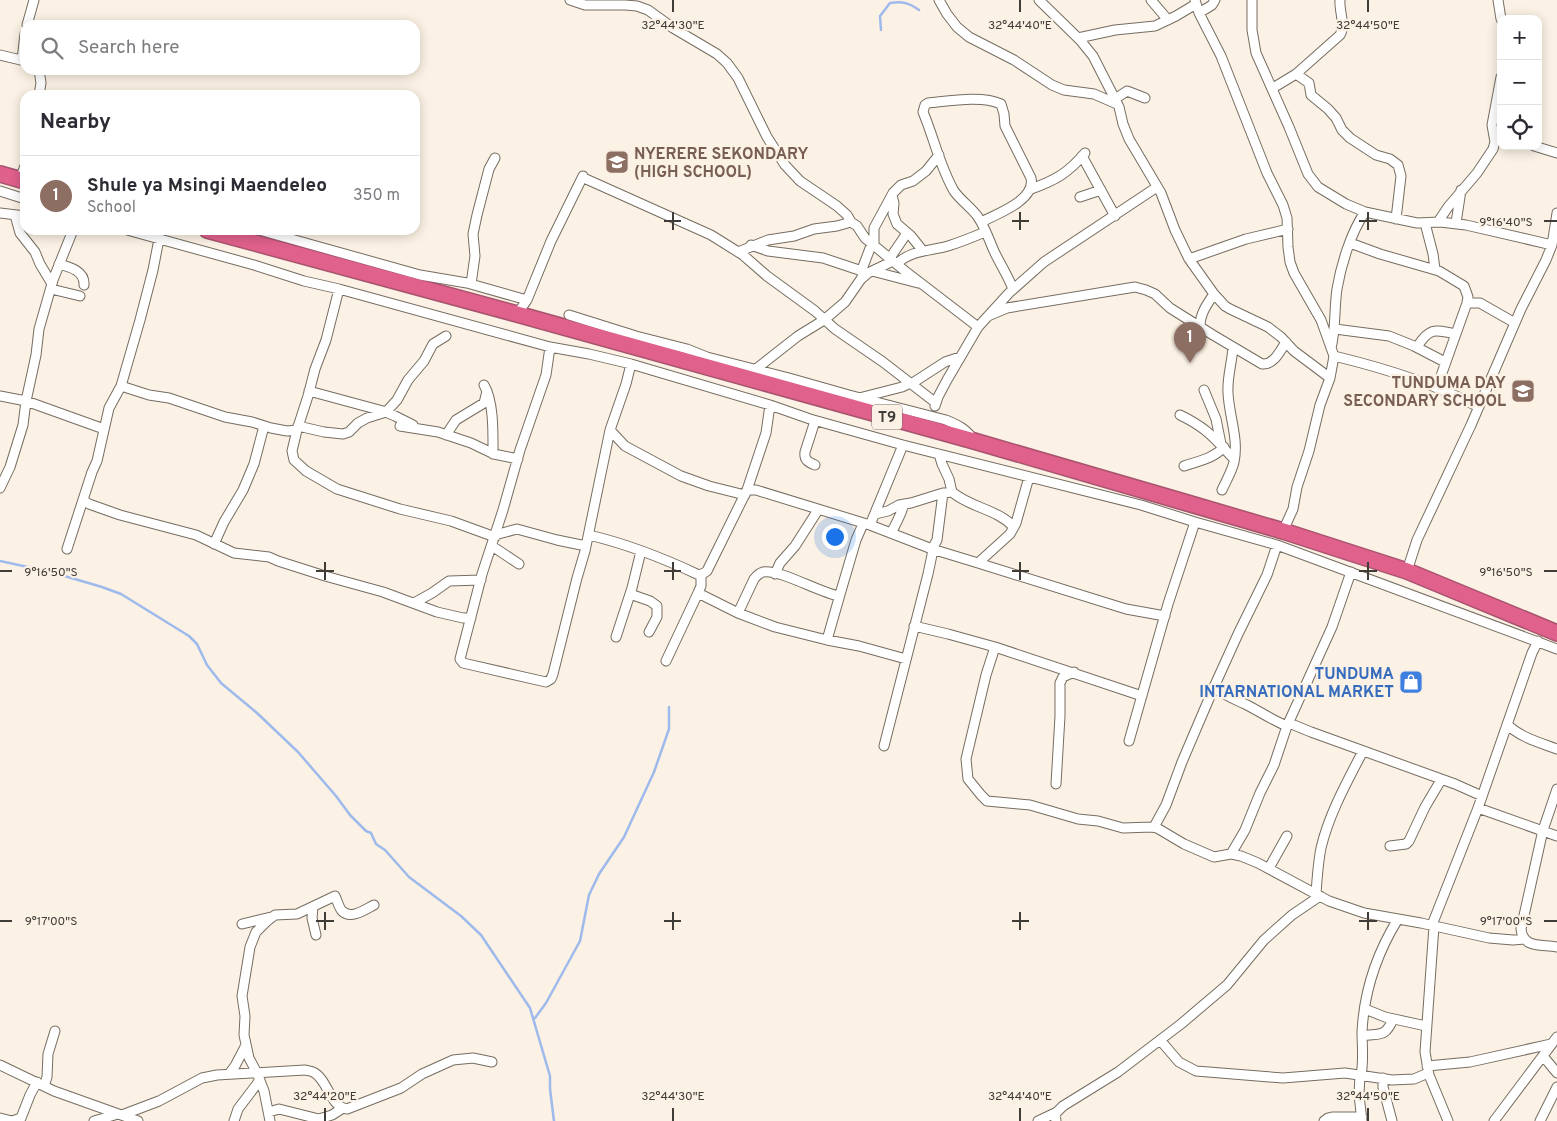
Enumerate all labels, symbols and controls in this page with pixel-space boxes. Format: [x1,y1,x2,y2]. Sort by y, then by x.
map controls [1497,15,1542,150]
button: + [1497,15,1542,60]
text: 32°44'30"E [641,18,705,34]
text: 32°44'40"E [988,18,1052,34]
text: 32°44'50"E [1336,18,1400,34]
search box [20,20,420,75]
icon: search [38,34,66,62]
text: Search here [78,36,180,60]
button: − [1497,60,1542,105]
button: locate [1497,105,1542,150]
text: Nearby [40,109,111,136]
place label: NYERERE SEKONDARY (HIGH SCHOOL) [634,145,808,183]
school or university icon: NYERERE SEKONDARY (HIGH SCHOOL) [604,149,630,175]
text: Shule ya Msingi Maendeleo [87,174,327,198]
text: 1 [53,186,59,206]
text: 350 m [353,186,400,206]
text: School [87,198,136,218]
text: 9°16'40"S [1479,215,1533,231]
pin: 1 [1174,322,1206,363]
place label: TUNDUMA DAY SECONDARY SCHOOL [1343,374,1506,412]
school or university icon: TUNDUMA DAY SECONDARY SCHOOL [1510,378,1536,404]
road number: T9 [872,404,902,430]
your location [822,524,848,550]
text: 9°16'50"S [24,565,78,581]
text: 9°16'50"S [1479,565,1533,581]
place label: TUNDUMA INTARNATIONAL MARKET [1199,665,1394,703]
shop icon: TUNDUMA INTARNATIONAL MARKET [1398,669,1424,695]
text: 9°17'00"S [25,914,77,930]
text: 9°17'00"S [1480,914,1532,930]
text: 32°44'20"E [293,1089,357,1105]
text: 32°44'30"E [641,1089,705,1105]
text: 32°44'40"E [988,1089,1052,1105]
text: 32°44'50"E [1336,1089,1400,1105]

